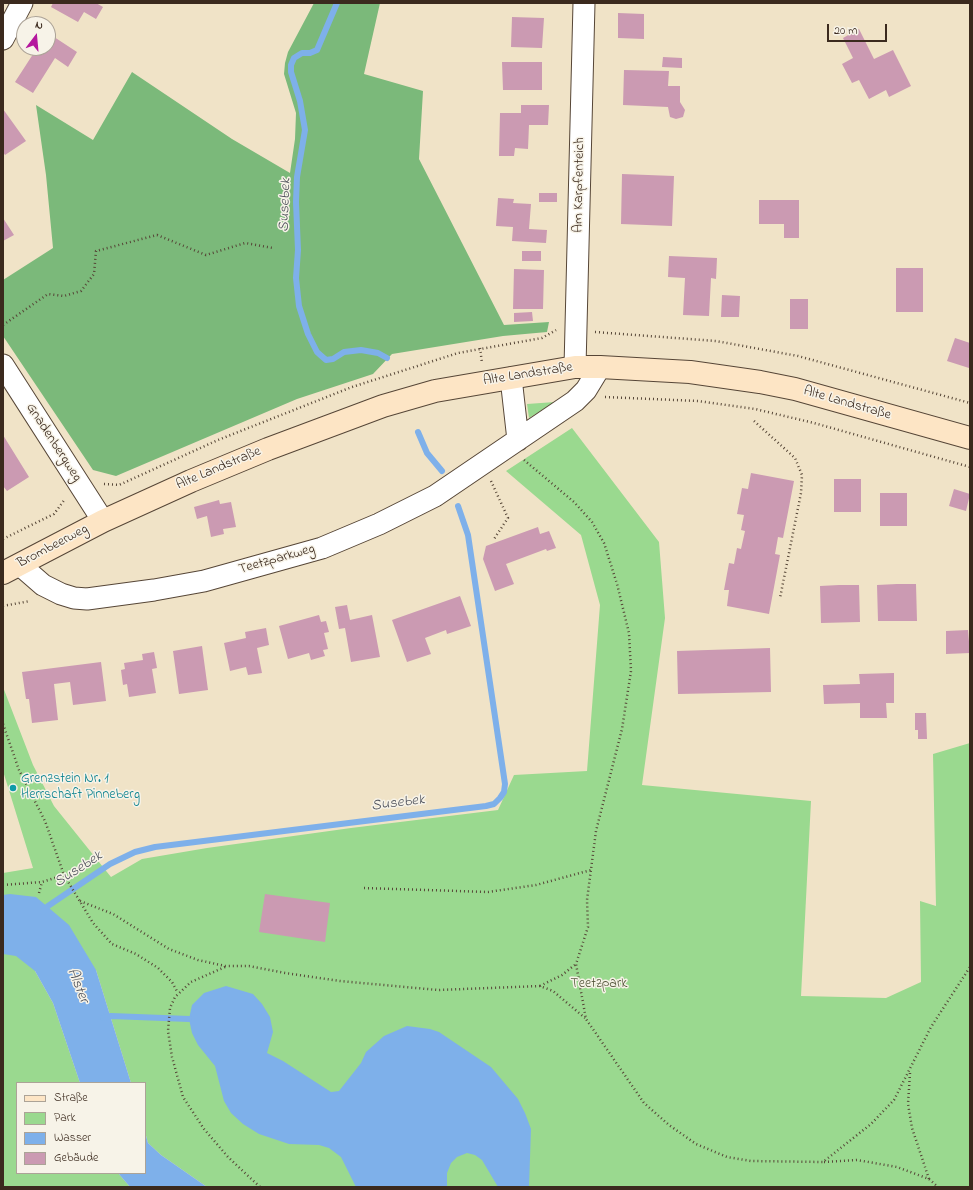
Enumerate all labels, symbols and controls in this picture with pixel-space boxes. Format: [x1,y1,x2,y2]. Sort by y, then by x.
north arrow [16,16,56,56]
scale bar [829,16,889,42]
text: N [33,17,45,34]
text: 20 m [834,22,857,40]
street label: Am Karpfenteich [571,137,589,233]
water label: Susebek [276,178,296,232]
street label: Alte Landstraße [482,360,574,390]
street label: Alte Landstraße [801,383,893,425]
street label: Gnadenbergweg [21,401,85,485]
street label: Alte Landstraße [174,444,264,494]
street label: Brombeerweg [15,521,91,573]
street label: Teetzparkweg [237,541,317,579]
place label: Grenzstein Nr. 1 Herrschaft Pinneberg [21,772,140,804]
marker: Grenzstein Nr. 1 Herrschaft Pinneberg [8,783,18,793]
water label: Susebek [370,792,426,816]
water label: Susebek [52,848,106,892]
water label: Alster [62,966,92,1006]
park label: Teetzpark [571,977,627,993]
legend [16,1082,146,1174]
text: Straße [54,1089,88,1107]
text: Park [54,1109,76,1127]
text: Wasser [54,1129,91,1147]
text: Gebäude [54,1149,98,1167]

